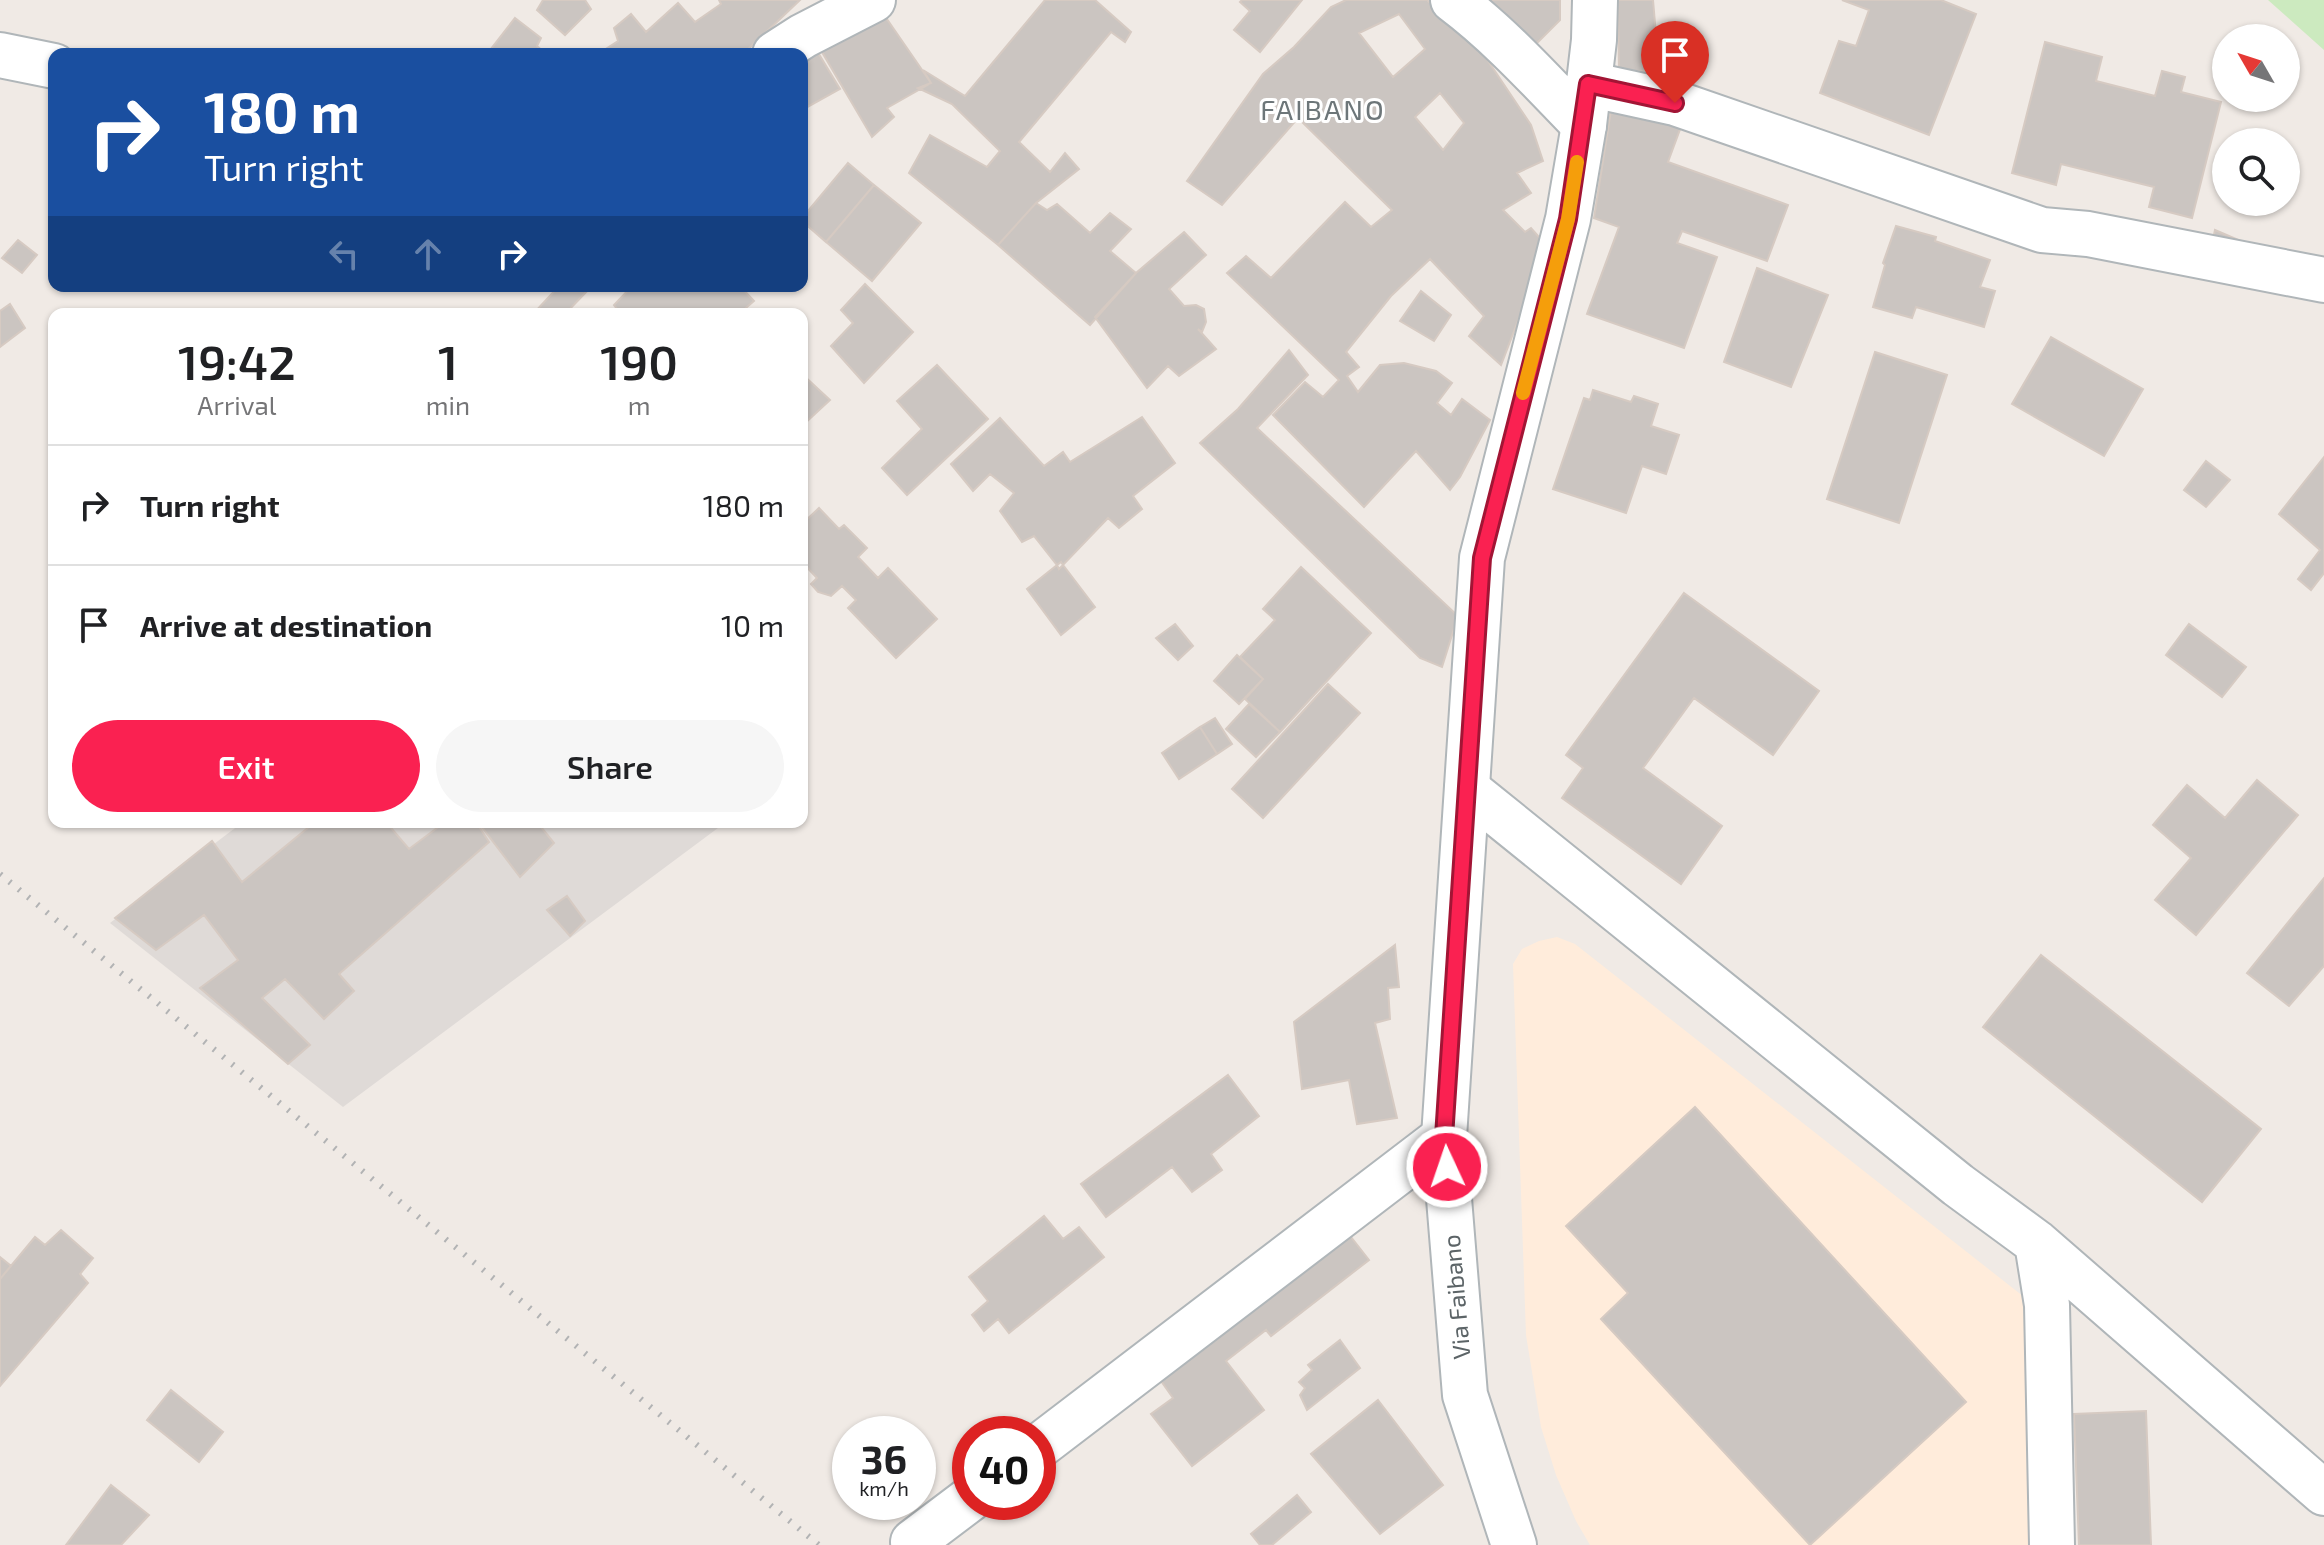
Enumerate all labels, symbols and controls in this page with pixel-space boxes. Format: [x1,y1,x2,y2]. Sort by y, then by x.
pin [1641,21,1709,103]
north arrow [2212,24,2300,112]
map controls [2212,24,2300,216]
icon: arrive [1653,33,1697,77]
text: 180 m [204,77,360,144]
icon: right [72,80,176,184]
district label: FAIBANO [1260,92,1386,126]
button: search [2212,128,2300,216]
text: Turn right [204,145,364,188]
icon: left [322,232,366,276]
icon: ahead [406,232,450,276]
icon: right [490,232,534,276]
text: 19:42 [178,332,296,390]
text: 1 [438,332,458,390]
text: 190 [600,332,678,390]
text: Arrival [197,389,276,420]
text: min [426,389,470,420]
text: m [628,389,650,420]
icon: right [72,483,116,527]
text: Turn right [140,487,280,523]
text: 180 m [703,487,784,523]
icon: arrive [72,603,116,647]
text: Arrive at destination [140,607,432,643]
text: 10 m [721,607,784,643]
button: Exit [72,720,420,812]
button: Share [436,720,784,812]
position arrow [1405,1125,1489,1209]
street label: Via Faibano [1436,1234,1475,1361]
speed limit sign: 40 [952,1416,1056,1520]
text: 36 [861,1434,907,1482]
text: km/h [859,1476,909,1500]

